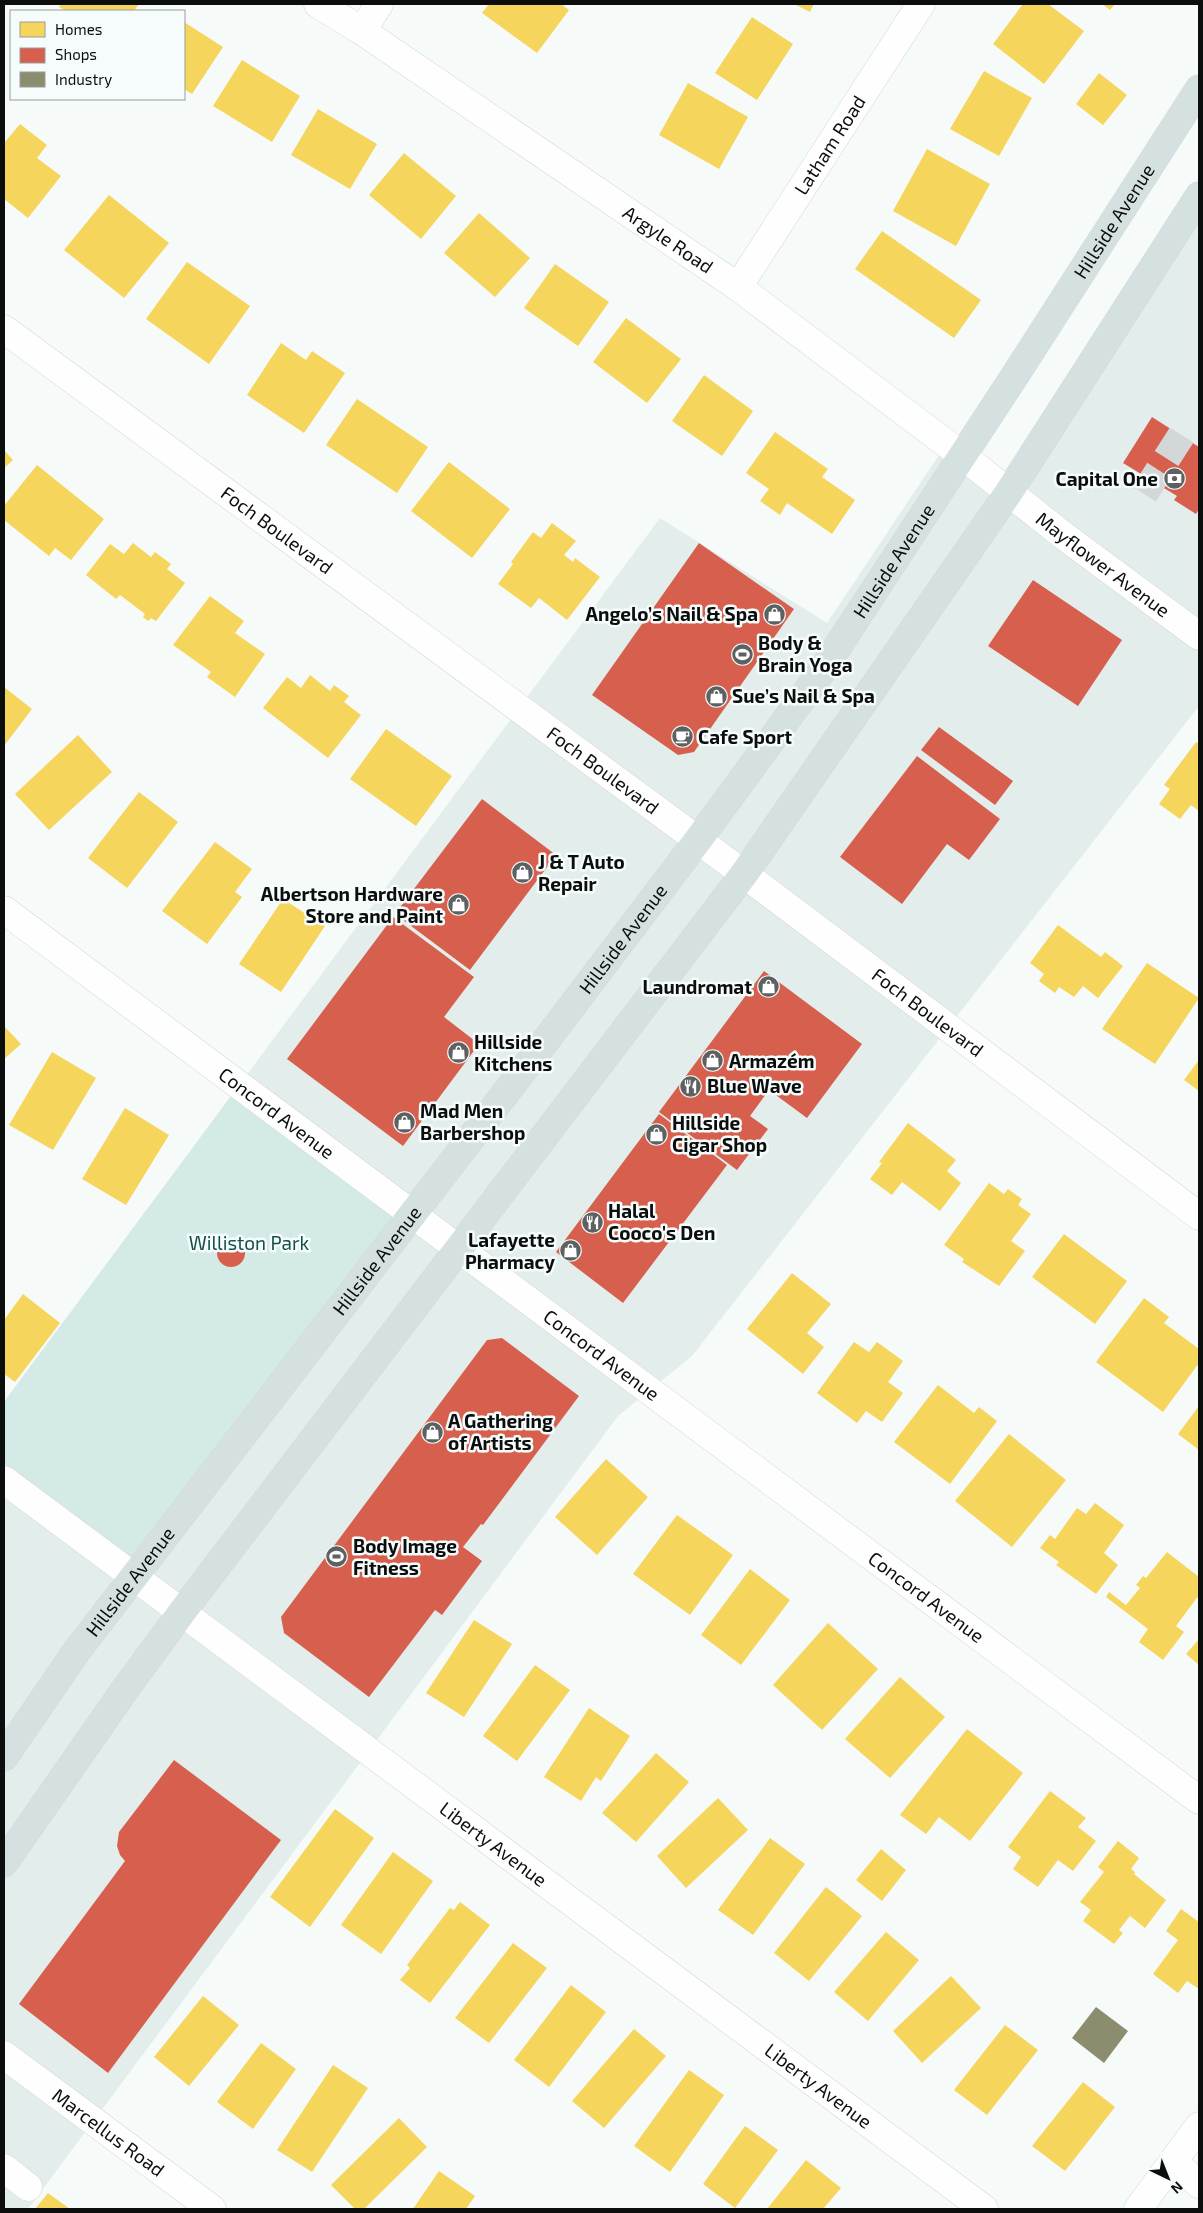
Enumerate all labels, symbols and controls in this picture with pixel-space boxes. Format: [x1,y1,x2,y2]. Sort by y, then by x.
legend [10,10,185,100]
text: Homes [55,20,102,38]
text: Shops [55,45,97,63]
text: Industry [55,70,112,88]
street label: Latham Road [789,91,870,199]
street label: Hillside Avenue [1068,159,1159,283]
street label: Argyle Road [619,200,718,278]
place label: Capital One [1056,467,1158,490]
bank icon: Capital One [1162,467,1186,491]
street label: Foch Boulevard [217,481,338,578]
street label: Hillside Avenue [847,499,939,622]
street label: Mayflower Avenue [1032,507,1175,622]
place label: Angelo’s Nail & Spa [586,602,758,625]
shop icon: Angelo’s Nail & Spa [762,602,786,626]
place label: Body & Brain Yoga [758,631,853,676]
sports icon: Body & Brain Yoga [730,642,754,666]
shop icon: Sue’s Nail & Spa [704,684,728,708]
place label: Sue’s Nail & Spa [732,684,875,707]
street label: Foch Boulevard [543,721,664,819]
cafe icon: Cafe Sport [670,725,694,749]
place label: Cafe Sport [698,725,792,748]
place label: J & T Auto Repair [538,850,625,895]
shop icon: J & T Auto Repair [510,861,534,885]
street label: Hillside Avenue [574,879,672,998]
place label: Albertson Hardware Store and Paint [261,882,443,927]
shop icon: Albertson Hardware Store and Paint [447,893,471,917]
street label: Foch Boulevard [868,963,988,1061]
place label: Laundromat [642,975,752,998]
shop icon: Laundromat [756,975,780,999]
place label: Hillside Kitchens [474,1030,552,1075]
shop icon: Hillside Kitchens [446,1041,470,1065]
shop icon: Armazém [701,1049,725,1073]
place label: Armazém [729,1049,815,1072]
street label: Concord Avenue [215,1062,339,1163]
restaurant icon: Blue Wave [679,1074,703,1098]
place label: Blue Wave [707,1074,802,1097]
place label: Mad Men Barbershop [420,1099,525,1144]
shop icon: Mad Men Barbershop [392,1110,416,1134]
place label: Hillside Cigar Shop [672,1111,767,1156]
shop icon: Hillside Cigar Shop [644,1122,668,1146]
place label: Halal Cooco's Den [608,1199,715,1244]
street label: Hillside Avenue [327,1201,426,1319]
restaurant icon: Halal Cooco's Den [580,1210,604,1234]
place label: Lafayette Pharmacy [465,1228,555,1274]
park label: Williston Park [189,1231,310,1254]
shop icon: Lafayette Pharmacy [559,1239,583,1263]
street label: Concord Avenue [539,1304,664,1405]
place label: A Gathering of Artists [448,1409,553,1454]
shop icon: A Gathering of Artists [420,1420,444,1444]
street label: Hillside Avenue [80,1522,179,1641]
place label: Body Image Fitness [353,1534,457,1579]
sports icon: Body Image Fitness [325,1545,349,1569]
street label: Concord Avenue [864,1546,989,1647]
street label: Liberty Avenue [436,1796,552,1891]
street label: Liberty Avenue [761,2038,877,2133]
street label: Marcellus Road [48,2083,169,2181]
north arrow [1143,2153,1193,2203]
text: N [1168,2178,1187,2198]

